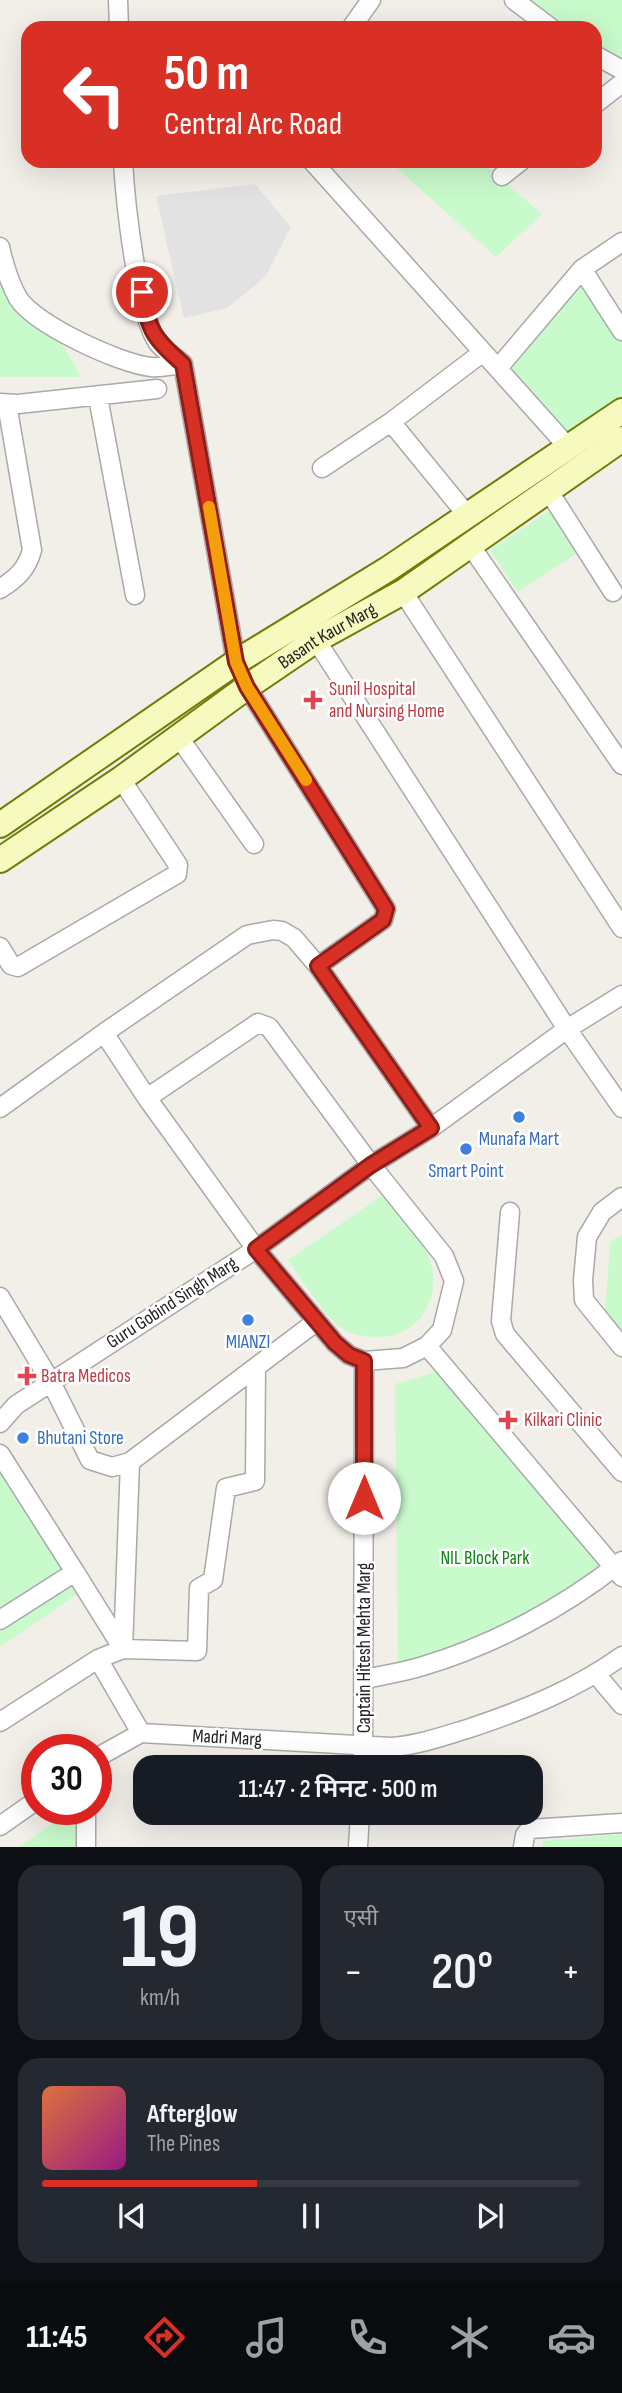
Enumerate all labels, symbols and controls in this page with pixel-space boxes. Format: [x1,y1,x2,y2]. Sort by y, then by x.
text: 50 m [164,45,249,104]
icon: left [49,49,140,140]
text: Central Arc Road [164,105,342,144]
pin [112,262,172,322]
icon: arrive [123,273,161,311]
street label: Basant Kaur Marg [274,597,381,674]
place label: Sunil Hospital and Nursing Home [329,678,445,723]
marker: Sunil Hospital and Nursing Home [303,690,323,710]
marker: Munafa Mart [511,1109,527,1125]
place label: Munafa Mart [479,1128,559,1151]
marker: Smart Point [458,1141,474,1157]
place label: Smart Point [428,1160,504,1183]
street label: Guru Gobind Singh Marg [102,1252,242,1354]
marker: MIANZI [240,1312,256,1328]
place label: MIANZI [226,1331,270,1354]
place label: Batra Medicos [41,1365,131,1388]
marker: Batra Medicos [19,1368,35,1384]
place label: Kilkari Clinic [524,1409,602,1432]
marker: Kilkari Clinic [498,1410,518,1430]
place label: Bhutani Store [37,1427,124,1450]
marker: Bhutani Store [15,1430,31,1446]
position arrow [327,1461,401,1535]
park label: NIL Block Park [440,1547,530,1570]
street label: Captain Hitesh Mehta Marg [353,1562,376,1733]
street label: Madri Marg [192,1725,263,1751]
speed limit sign: 30 [21,1734,112,1825]
text: 11:47 · 2 मिनट · 500 m [238,1774,438,1805]
text: 19 [121,1884,199,1993]
text: एसी [344,1904,378,1932]
text: 20° [431,1941,493,2004]
text: − [344,1950,363,1995]
text: + [561,1950,580,1995]
text: km/h [140,1984,180,2012]
text: Afterglow [147,2099,238,2130]
text: The Pines [147,2130,220,2158]
icon: previous [113,2197,151,2235]
icon: pause [292,2197,330,2235]
icon: next [471,2197,509,2235]
icon: directions [140,2313,189,2362]
icon: music [242,2313,291,2362]
icon: phone [343,2313,392,2362]
icon: climate [445,2313,494,2362]
icon: car [547,2313,596,2362]
text: 11:45 [26,2318,88,2357]

